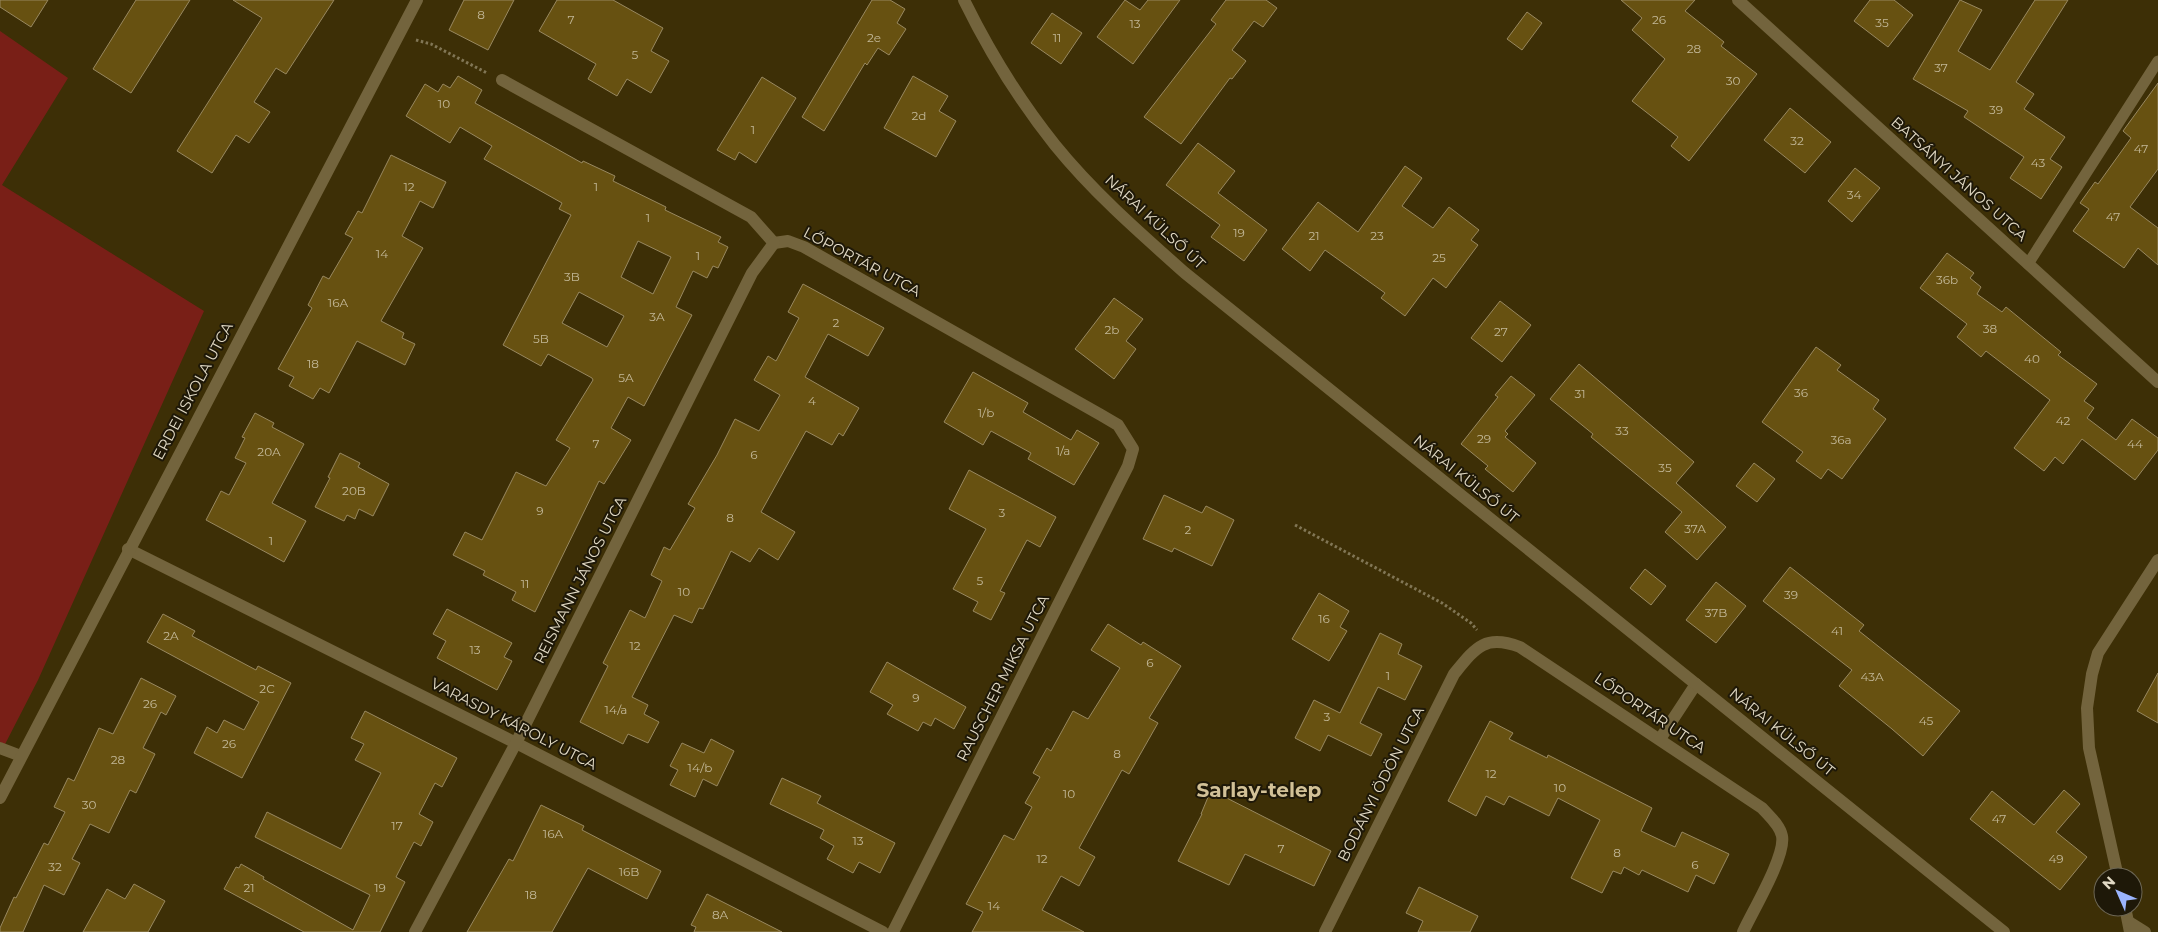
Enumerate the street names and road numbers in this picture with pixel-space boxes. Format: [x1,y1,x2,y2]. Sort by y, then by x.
street label: BATSÁNYI JÁNOS UTCA [1887,112,2032,245]
street label: NÁRAI KÜLSŐ ÚT [1101,170,1210,273]
street label: LŐPORTÁR UTCA [800,223,924,301]
street label: ERDEI ISKOLA UTCA [148,319,237,463]
street label: NÁRAI KÜLSŐ ÚT [1410,430,1523,527]
street label: REISMANN JÁNOS UTCA [529,493,630,667]
street label: RAUSCHER MIKSA UTCA [952,591,1053,764]
street label: LŐPORTÁR UTCA [1591,668,1710,757]
street label: VARASDY KÁROLY UTCA [428,673,601,774]
street label: NÁRAI KÜLSŐ ÚT [1726,683,1839,780]
street label: BODÁNYI ÖDÖN UTCA [1333,703,1428,865]

